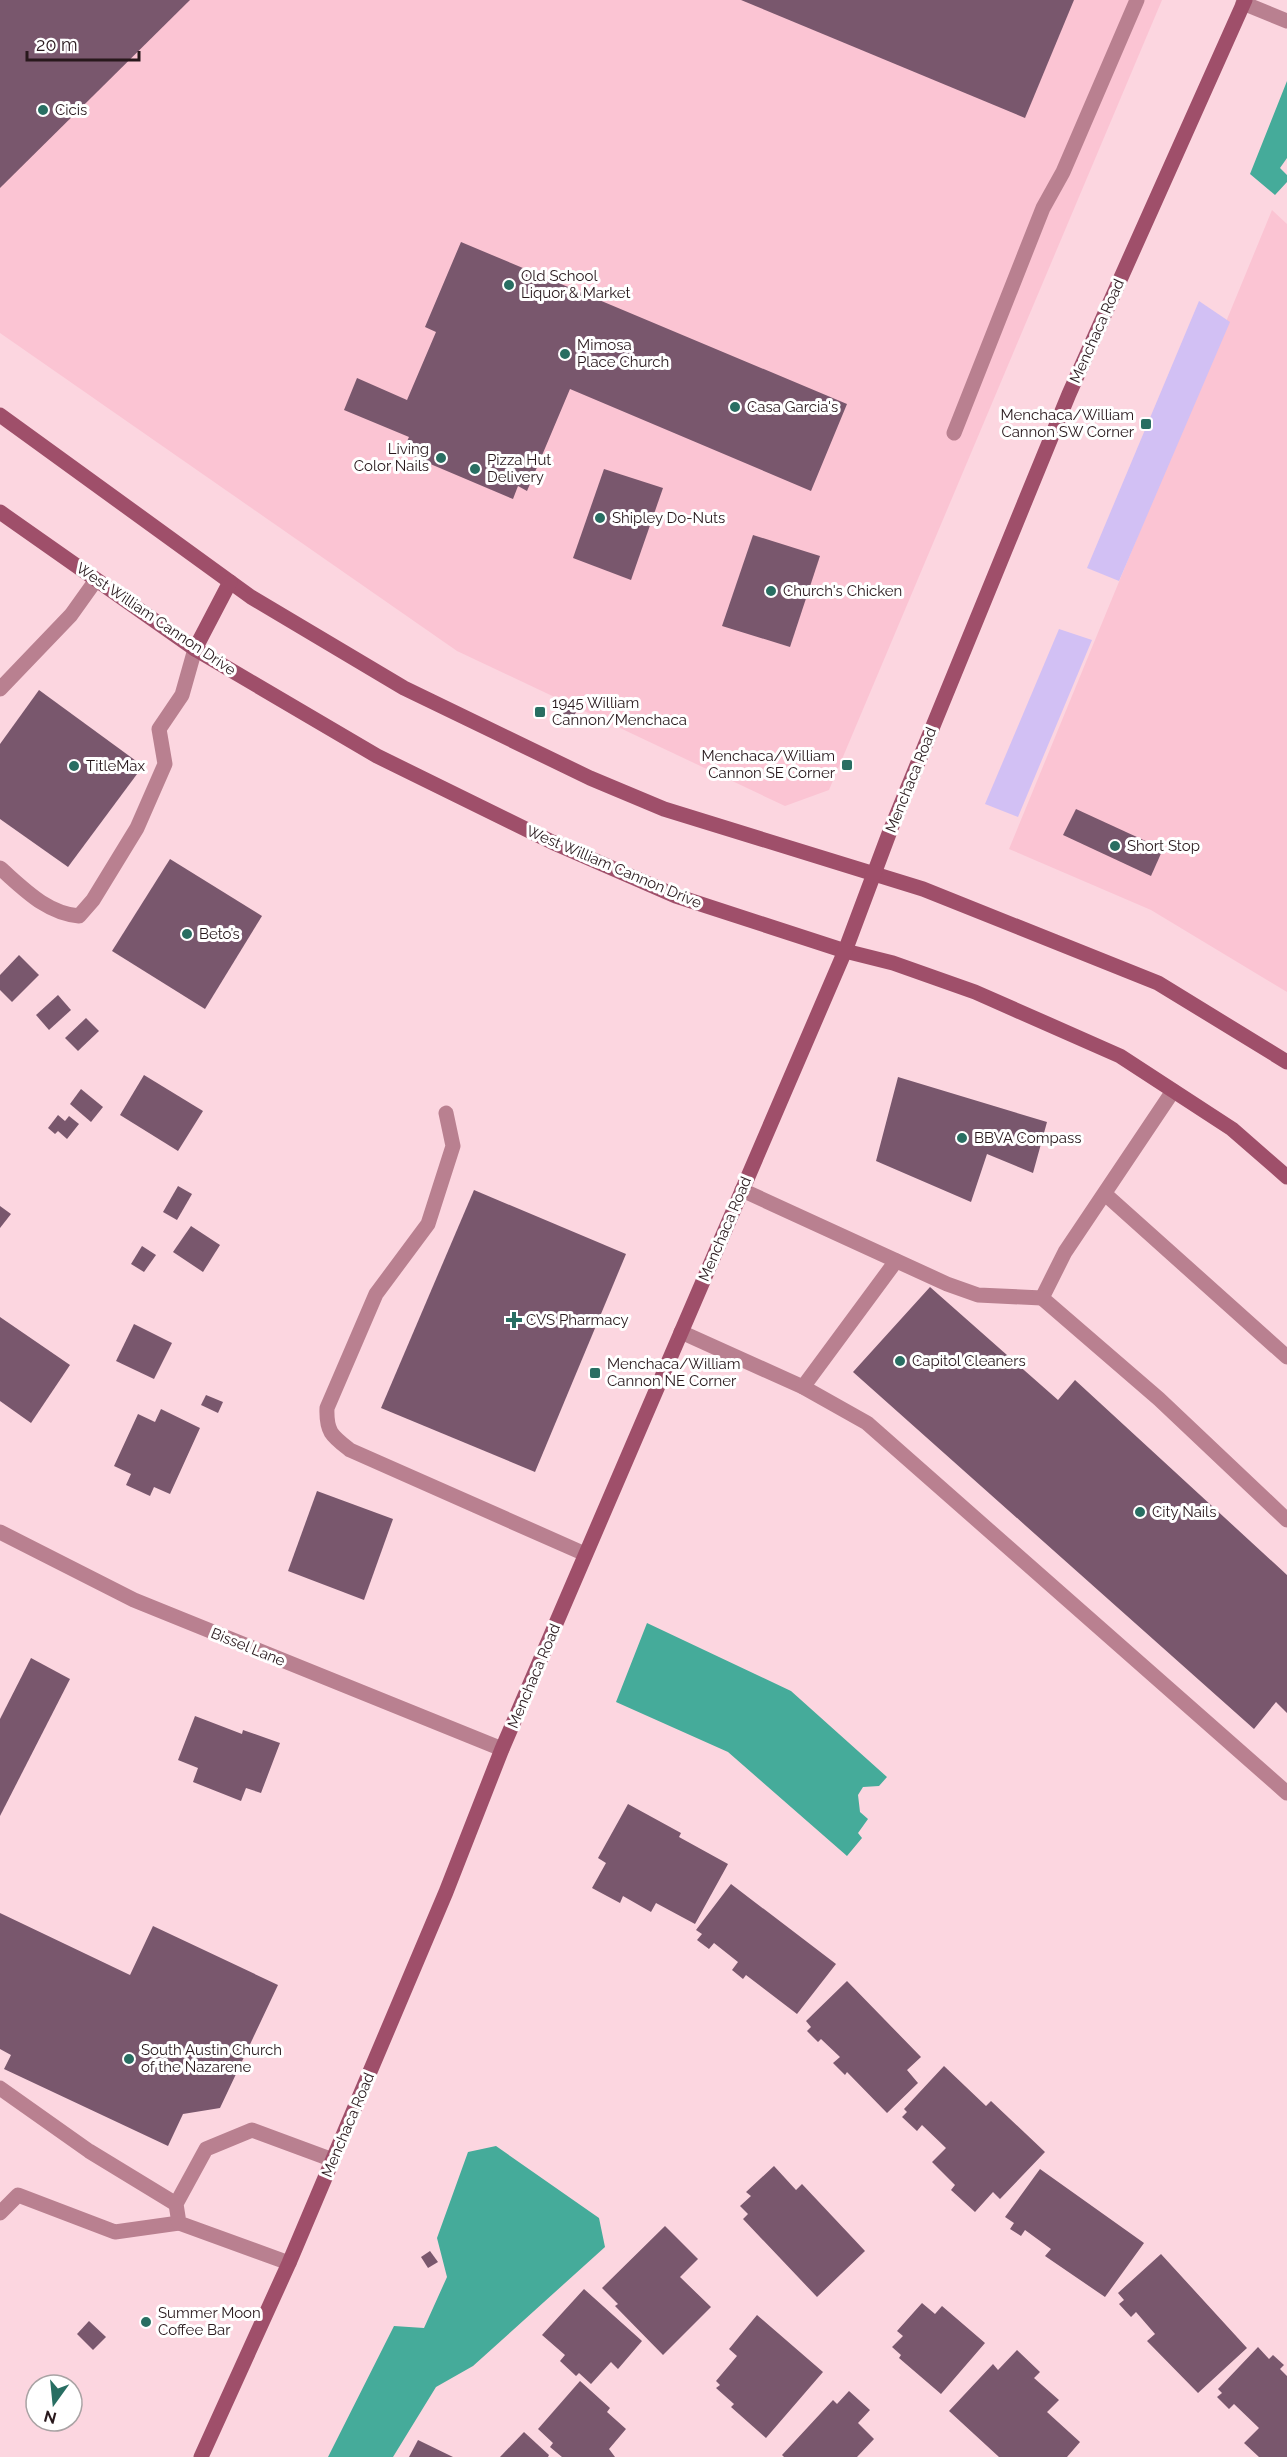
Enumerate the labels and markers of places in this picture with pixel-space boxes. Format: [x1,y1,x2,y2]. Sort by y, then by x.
place label: Cicis [55,101,87,119]
marker: Cicis [36,103,50,117]
place label: Old School Liquor & Market [521,267,631,302]
marker: Old School Liquor & Market [502,278,516,292]
place label: Mimosa Place Church [577,336,669,371]
marker: Mimosa Place Church [558,347,572,361]
place label: Casa Garcia's [747,398,838,416]
marker: Casa Garcia's [728,400,742,414]
place label: Menchaca/William Cannon SW Corner [1000,406,1135,441]
marker: Menchaca/William Cannon SW Corner [1139,417,1153,431]
place label: Living Color Nails [354,440,429,475]
marker: Living Color Nails [434,451,448,465]
place label: Pizza Hut Delivery [487,451,551,486]
marker: Pizza Hut Delivery [468,462,482,476]
place label: Shipley Do-Nuts [612,509,725,527]
marker: Shipley Do-Nuts [593,511,607,525]
place label: Church's Chicken [783,582,902,600]
marker: Church's Chicken [764,584,778,598]
place label: 1945 William Cannon/Menchaca [552,694,687,729]
marker: 1945 William Cannon/Menchaca [533,705,547,719]
place label: Menchaca/William Cannon SE Corner [701,747,836,782]
place label: TitleMax [86,757,146,775]
marker: Menchaca/William Cannon SE Corner [840,758,854,772]
marker: TitleMax [67,759,81,773]
place label: Short Stop [1127,837,1200,855]
marker: Short Stop [1108,839,1122,853]
place label: Beto’s [199,925,240,943]
marker: Beto’s [180,927,194,941]
place label: BBVA Compass [974,1129,1081,1147]
marker: BBVA Compass [955,1131,969,1145]
place label: CVS Pharmacy [526,1311,629,1329]
marker: CVS Pharmacy [507,1313,521,1327]
place label: Capitol Cleaners [912,1352,1026,1370]
marker: Capitol Cleaners [893,1354,907,1368]
place label: Menchaca/William Cannon NE Corner [607,1355,741,1390]
marker: Menchaca/William Cannon NE Corner [588,1366,602,1380]
place label: City Nails [1152,1503,1216,1521]
marker: City Nails [1133,1505,1147,1519]
place label: South Austin Church of the Nazarene [141,2041,282,2076]
marker: South Austin Church of the Nazarene [122,2052,136,2066]
place label: Summer Moon Coffee Bar [158,2304,261,2339]
marker: Summer Moon Coffee Bar [139,2315,153,2329]

